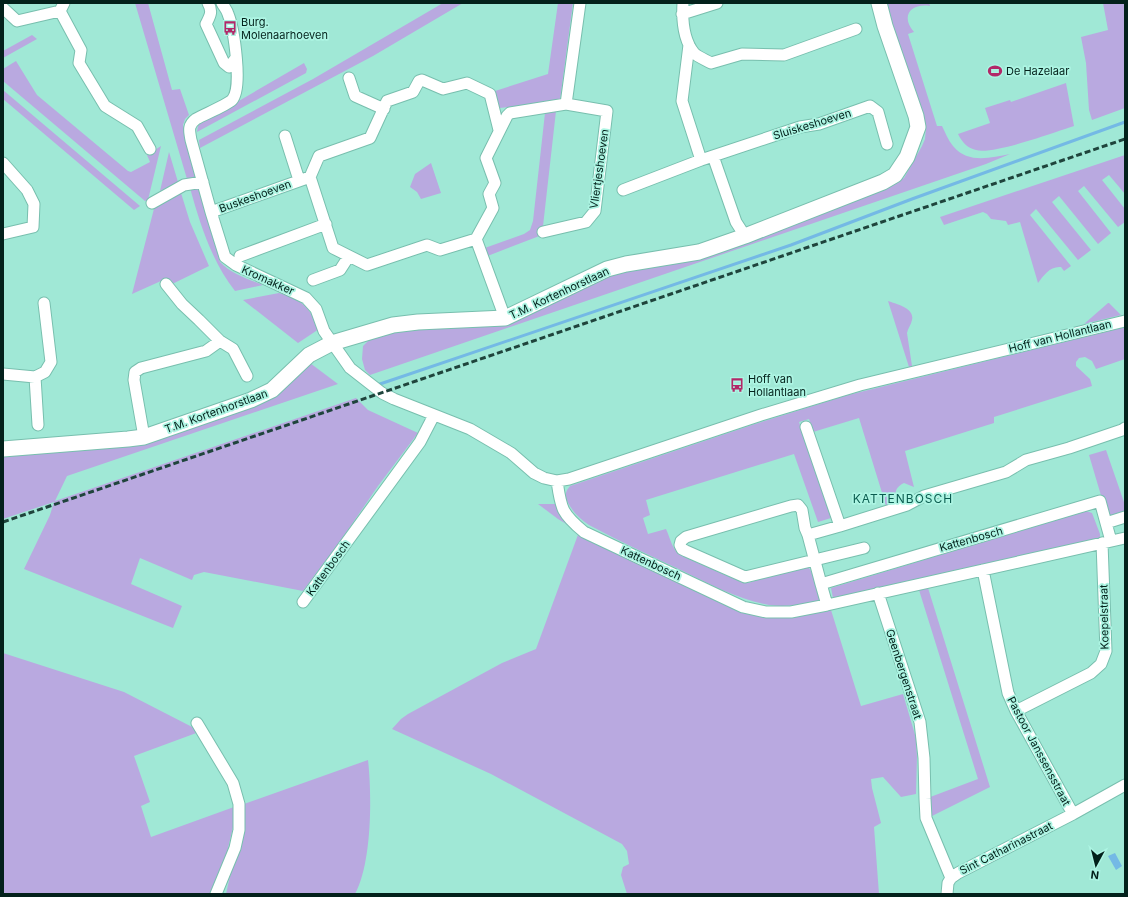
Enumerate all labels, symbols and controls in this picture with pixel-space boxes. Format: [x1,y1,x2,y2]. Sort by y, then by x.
place label: Burg. Molenaarhoeven [241,15,328,42]
bus stop icon: Burg. Molenaarhoeven [222,20,238,36]
sports icon: De Hazelaar [987,63,1003,79]
place label: De Hazelaar [1006,64,1069,78]
street label: Sluiskeshoeven [771,105,853,143]
street label: Vliertjeshoeven [586,128,612,210]
street label: Buskeshoeven [217,176,293,216]
street label: Kromakker [240,262,296,298]
street label: T.M. Kortenhorstlaan [507,264,611,322]
street label: Hoff van Hollantlaan [1007,316,1113,356]
place label: Hoff van Hollantlaan [748,372,806,399]
bus stop icon: Hoff van Hollantlaan [729,377,745,393]
street label: T.M. Kortenhorstlaan [163,386,269,436]
district label: KATTENBOSCH [853,491,953,506]
street label: Kattenbosch [938,523,1004,555]
street label: Kattenbosch [303,537,353,599]
street label: Kattenbosch [618,543,684,583]
street label: Koepelstraat [1096,584,1112,650]
street label: Geenbergenstraat [883,627,925,721]
street label: Pastoor Janssensstraat [1004,694,1074,808]
street label: Sint Catharinastraat [957,818,1055,878]
north arrow [1076,845,1116,885]
text: N [1090,867,1100,882]

